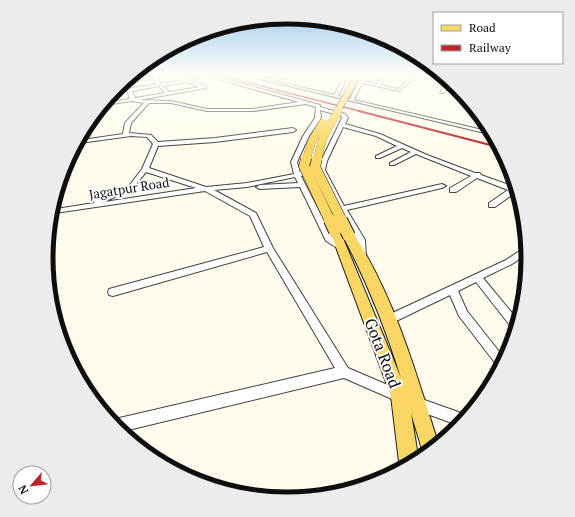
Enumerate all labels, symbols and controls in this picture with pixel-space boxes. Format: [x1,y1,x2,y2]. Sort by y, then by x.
legend [433,12,563,64]
text: Road [469,20,496,35]
text: Railway [469,40,512,55]
street label: Jagatpur Road [87,173,171,203]
street label: Gota Road [360,315,406,391]
north arrow [12,465,52,505]
text: N [15,482,31,497]

